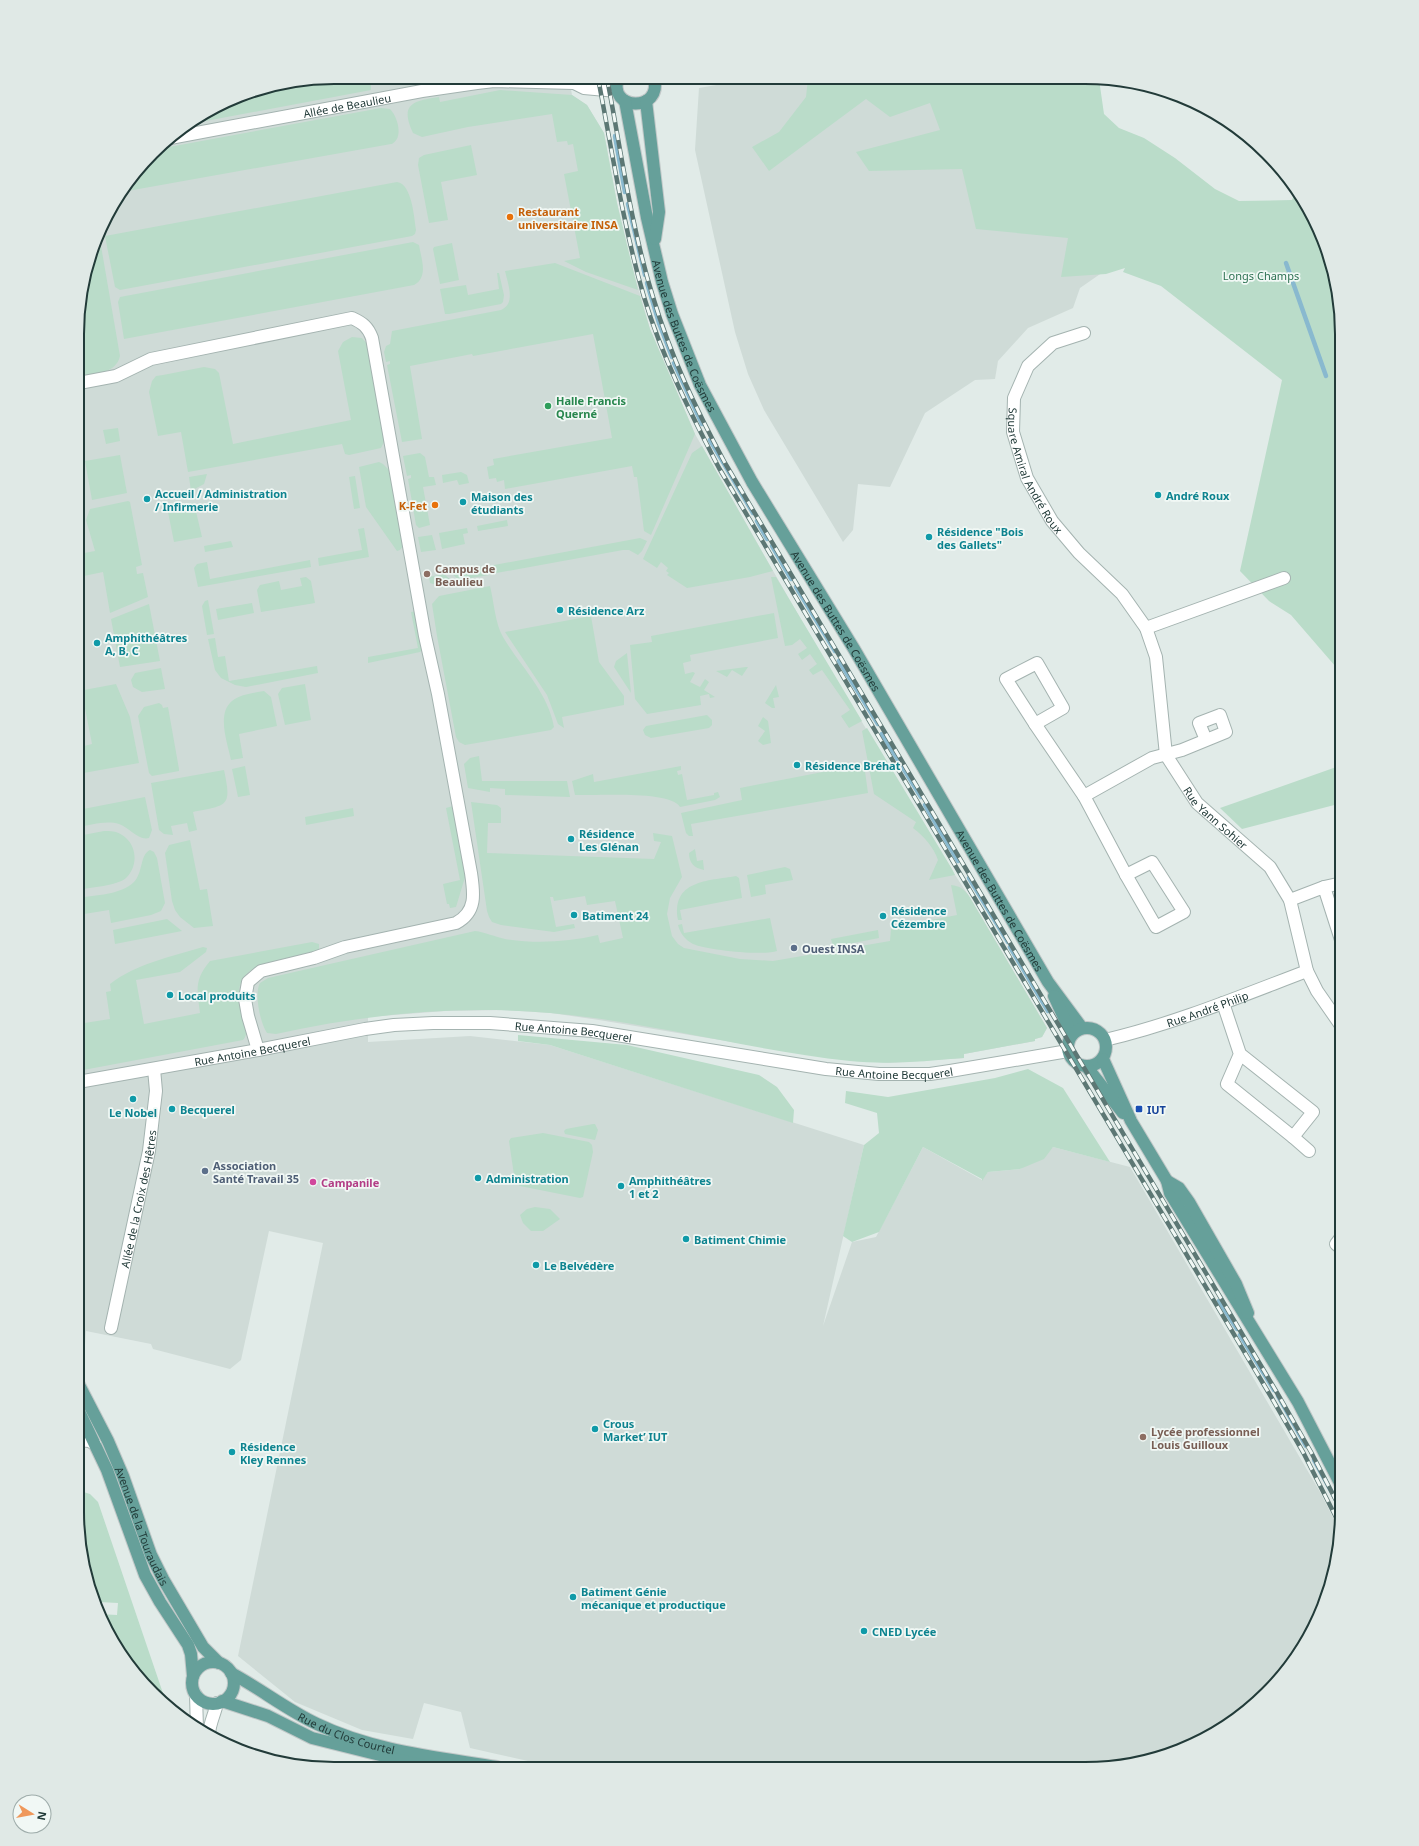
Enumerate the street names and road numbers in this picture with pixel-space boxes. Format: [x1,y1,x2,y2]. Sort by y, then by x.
street label: Allée de Beaulieu [302,89,392,121]
street label: Avenue des Buttes de Coësmes [650,258,720,414]
street label: Square Amiral André Roux [1005,407,1067,536]
street label: Avenue des Buttes de Coësmes [788,548,884,694]
street label: Rue Yann Sohier [1181,783,1252,852]
street label: Avenue des Buttes de Coësmes [953,826,1047,974]
street label: Rue André Philip [1164,987,1250,1030]
street label: Rue Antoine Becquerel [514,1017,633,1045]
street label: Rue Antoine Becquerel [193,1032,312,1069]
street label: Rue Antoine Becquerel [835,1062,954,1082]
street label: Allée de la Croix des Hêtres [117,1129,159,1269]
street label: Avenue de la Touraudais [112,1464,173,1588]
street label: Rue du Clos Courtel [296,1708,396,1757]

